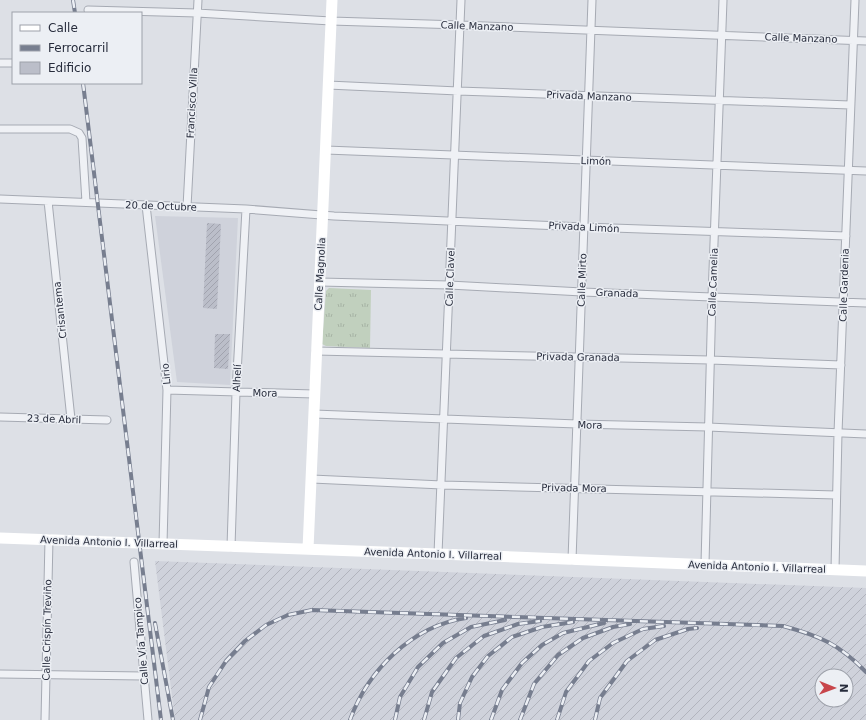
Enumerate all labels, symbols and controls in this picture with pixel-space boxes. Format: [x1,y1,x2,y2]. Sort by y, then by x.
legend [12,12,142,84]
street label: Calle Manzano [440,19,514,33]
text: Calle [48,21,78,35]
street label: Calle Manzano [764,31,838,45]
text: Ferrocarril [48,41,109,55]
text: Edificio [48,61,91,75]
street label: Francisco Villa [185,67,199,139]
street label: Privada Manzano [546,89,632,103]
street label: Limón [581,155,611,167]
street label: 20 de Octubre [125,199,197,213]
street label: Privada Limón [548,220,620,234]
street label: Calle Magnolia [313,237,327,311]
street label: Calle Clavel [443,247,457,307]
street label: Calle Camelia [706,247,720,317]
street label: Calle Gardenia [837,248,851,322]
street label: Calle Mirto [576,253,588,307]
street label: Crisantema [52,281,68,339]
street label: Granada [595,287,639,299]
street label: Privada Granada [536,351,620,363]
street label: Lirio [159,363,173,385]
street label: Alhelí [231,363,243,392]
street label: Mora [252,387,278,399]
street label: 23 de Abril [27,413,81,425]
street label: Mora [577,419,603,431]
street label: Privada Mora [541,482,607,494]
street label: Avenida Antonio I. Villarreal [40,534,178,550]
street label: Avenida Antonio I. Villarreal [364,546,502,562]
street label: Avenida Antonio I. Villarreal [688,559,826,575]
street label: Calle Crispín Treviño [41,579,53,681]
street label: Calle Vía Tampico [132,597,150,685]
north arrow [814,668,854,708]
text: N [837,683,850,693]

